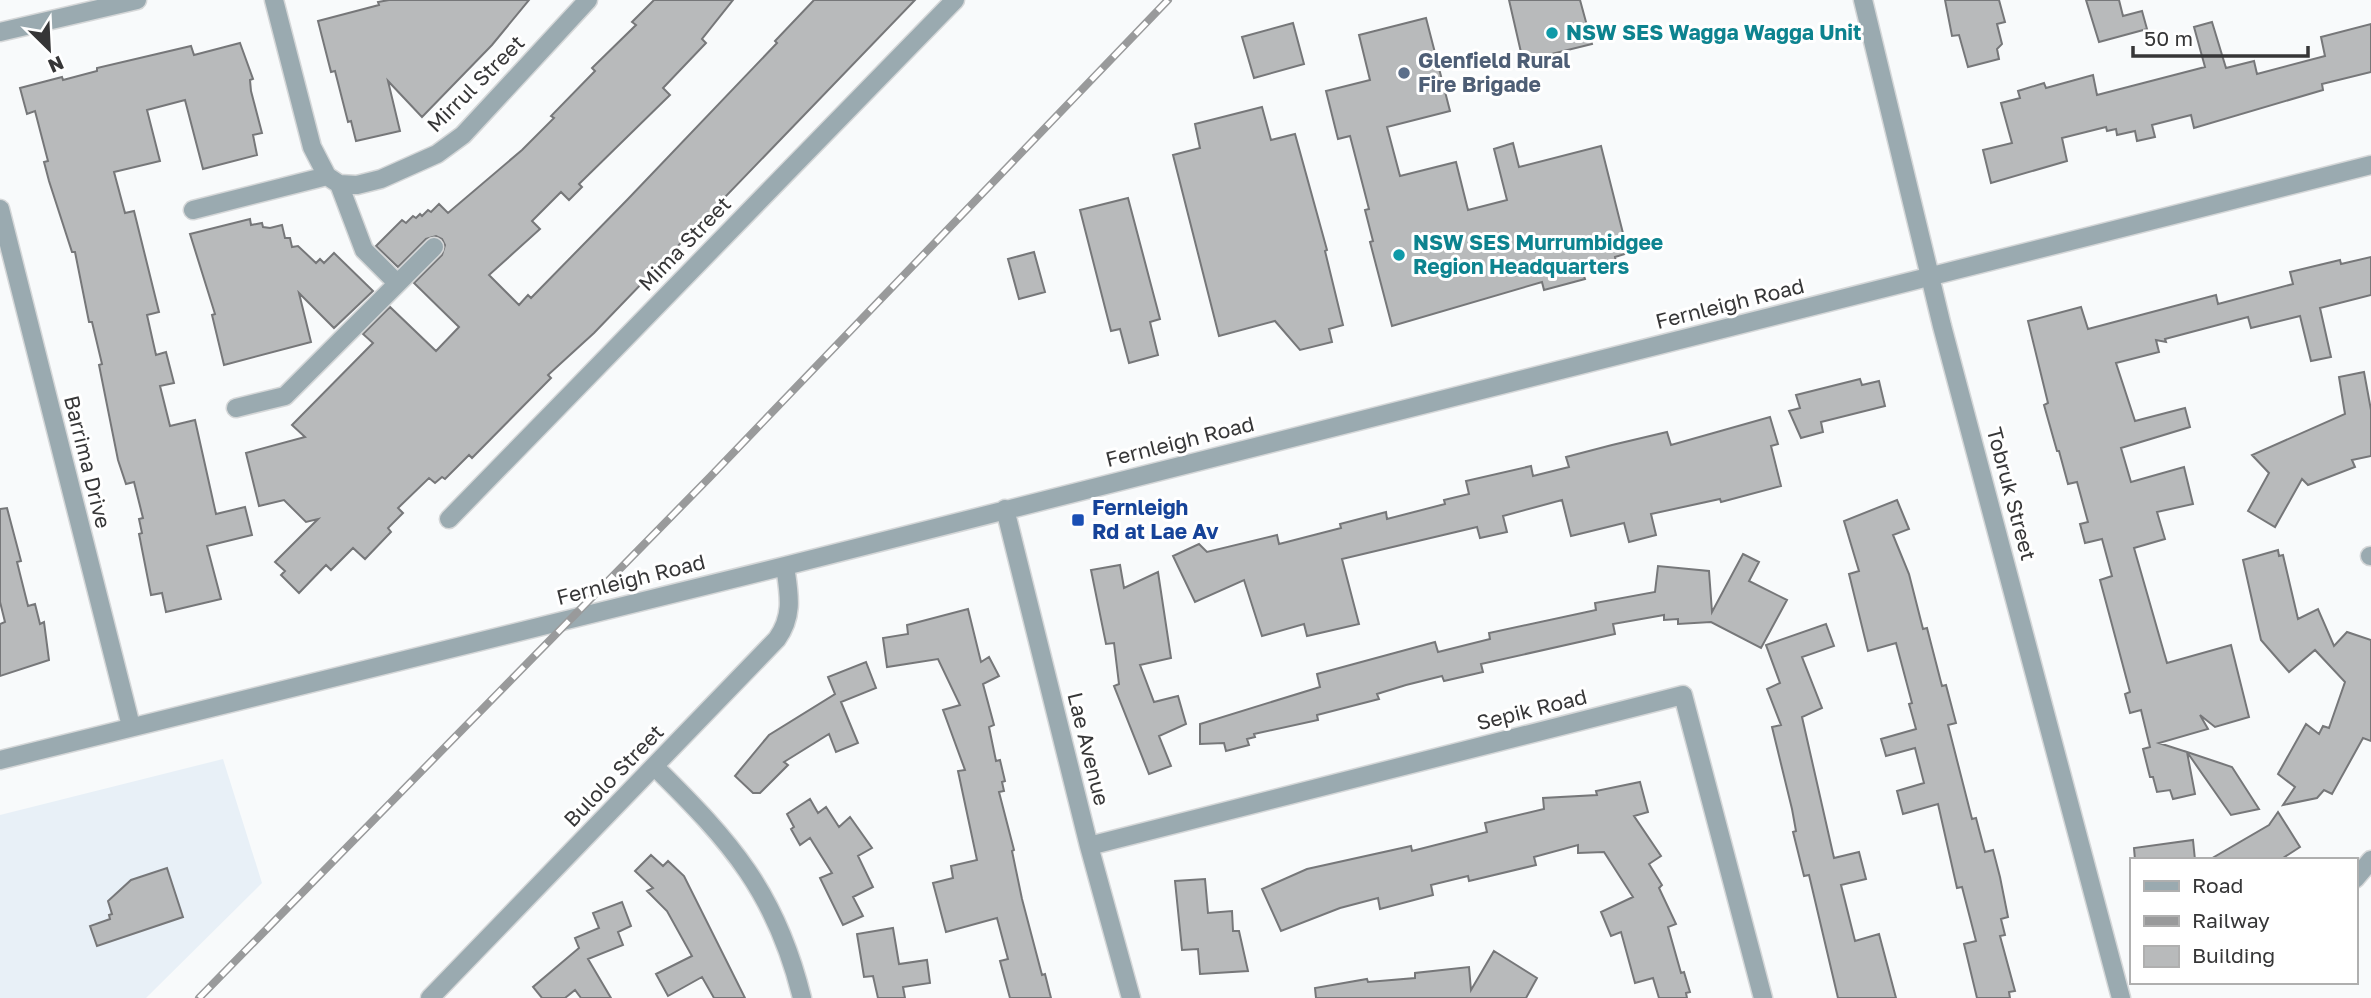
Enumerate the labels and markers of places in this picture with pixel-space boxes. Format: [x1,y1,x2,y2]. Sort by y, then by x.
place label: NSW SES Wagga Wagga Unit [1566,19,1861,45]
marker: NSW SES Wagga Wagga Unit [1544,25,1560,41]
place label: Glenfield Rural Fire Brigade [1418,47,1570,97]
marker: Glenfield Rural Fire Brigade [1396,65,1412,81]
place label: NSW SES Murrumbidgee Region Headquarters [1413,229,1663,279]
marker: NSW SES Murrumbidgee Region Headquarters [1391,247,1407,263]
place label: Fernleigh Rd at Lae Av [1092,494,1219,544]
marker: Fernleigh Rd at Lae Av [1070,512,1086,528]

